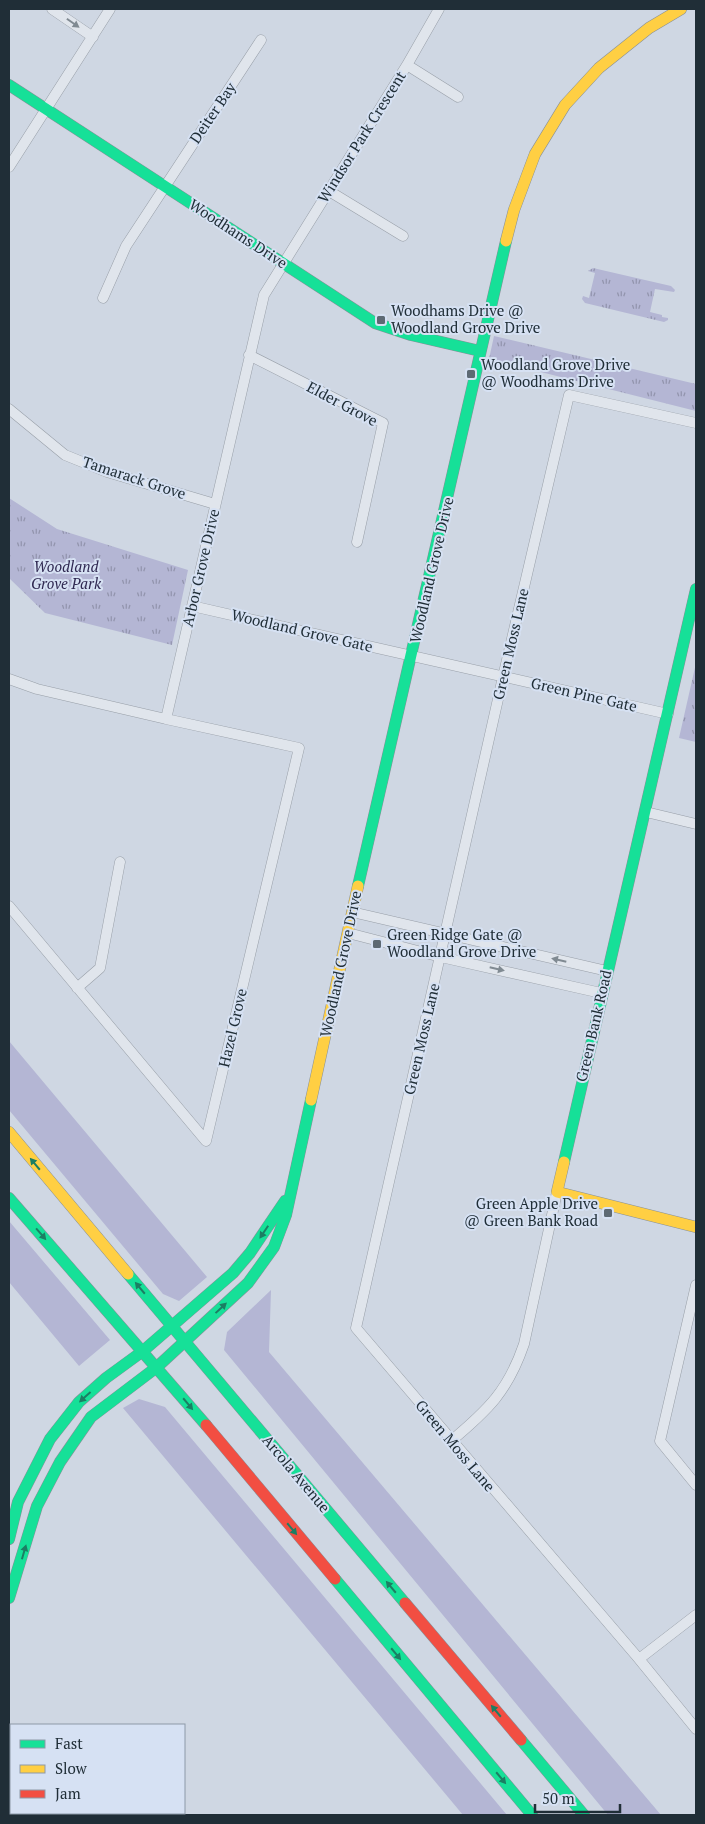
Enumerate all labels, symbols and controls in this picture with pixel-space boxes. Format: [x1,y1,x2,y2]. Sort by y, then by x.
one-way arrow [66,18,79,28]
street label: Windsor Park Crescent [312,66,410,206]
street label: Deiter Bay [184,78,240,147]
street label: Woodhams Drive [186,194,291,272]
place label: Woodhams Drive @ Woodland Grove Drive [391,300,540,337]
marker: Woodhams Drive @ Woodland Grove Drive [375,314,387,326]
place label: Woodland Grove Drive @ Woodhams Drive [481,354,630,391]
marker: Woodland Grove Drive @ Woodhams Drive [465,368,477,380]
street label: Elder Grove [304,376,381,430]
street label: Tamarack Grove [80,451,189,503]
street label: Woodland Grove Drive [404,495,458,645]
street label: Arbor Grove Drive [177,507,223,629]
park label: Woodland Grove Park [31,556,102,593]
street label: Green Moss Lane [487,586,533,702]
street label: Woodland Grove Gate [230,604,375,656]
street label: Green Pine Gate [529,672,639,716]
street label: Woodland Grove Drive [315,889,365,1039]
place label: Green Ridge Gate @ Woodland Grove Drive [387,924,536,961]
marker: Green Ridge Gate @ Woodland Grove Drive [371,938,383,950]
one-way arrow [552,956,567,964]
one-way arrow [489,966,505,974]
street label: Green Bank Road [570,968,616,1084]
street label: Green Moss Lane [398,981,444,1097]
street label: Hazel Grove [213,986,251,1069]
one-way arrow [30,1158,41,1171]
place label: Green Apple Drive @ Green Bank Road [464,1193,598,1230]
marker: Green Apple Drive @ Green Bank Road [602,1207,614,1219]
one-way arrow [259,1225,269,1239]
one-way arrow [35,1228,47,1240]
one-way arrow [135,1282,146,1294]
one-way arrow [215,1302,227,1314]
one-way arrow [79,1391,92,1402]
street label: Green Moss Lane [411,1395,500,1495]
one-way arrow [182,1398,194,1410]
street label: Arcola Avenue [258,1430,335,1516]
one-way arrow [287,1522,298,1535]
one-way arrow [20,1544,28,1559]
one-way arrow [385,1581,396,1594]
one-way arrow [391,1647,402,1660]
one-way arrow [490,1705,501,1718]
legend [10,1724,185,1814]
text: Fast [55,1733,83,1753]
text: Slow [55,1758,88,1778]
one-way arrow [495,1771,506,1784]
scale bar [535,1782,620,1814]
text: Jam [55,1783,81,1803]
text: 50 m [542,1788,575,1808]

